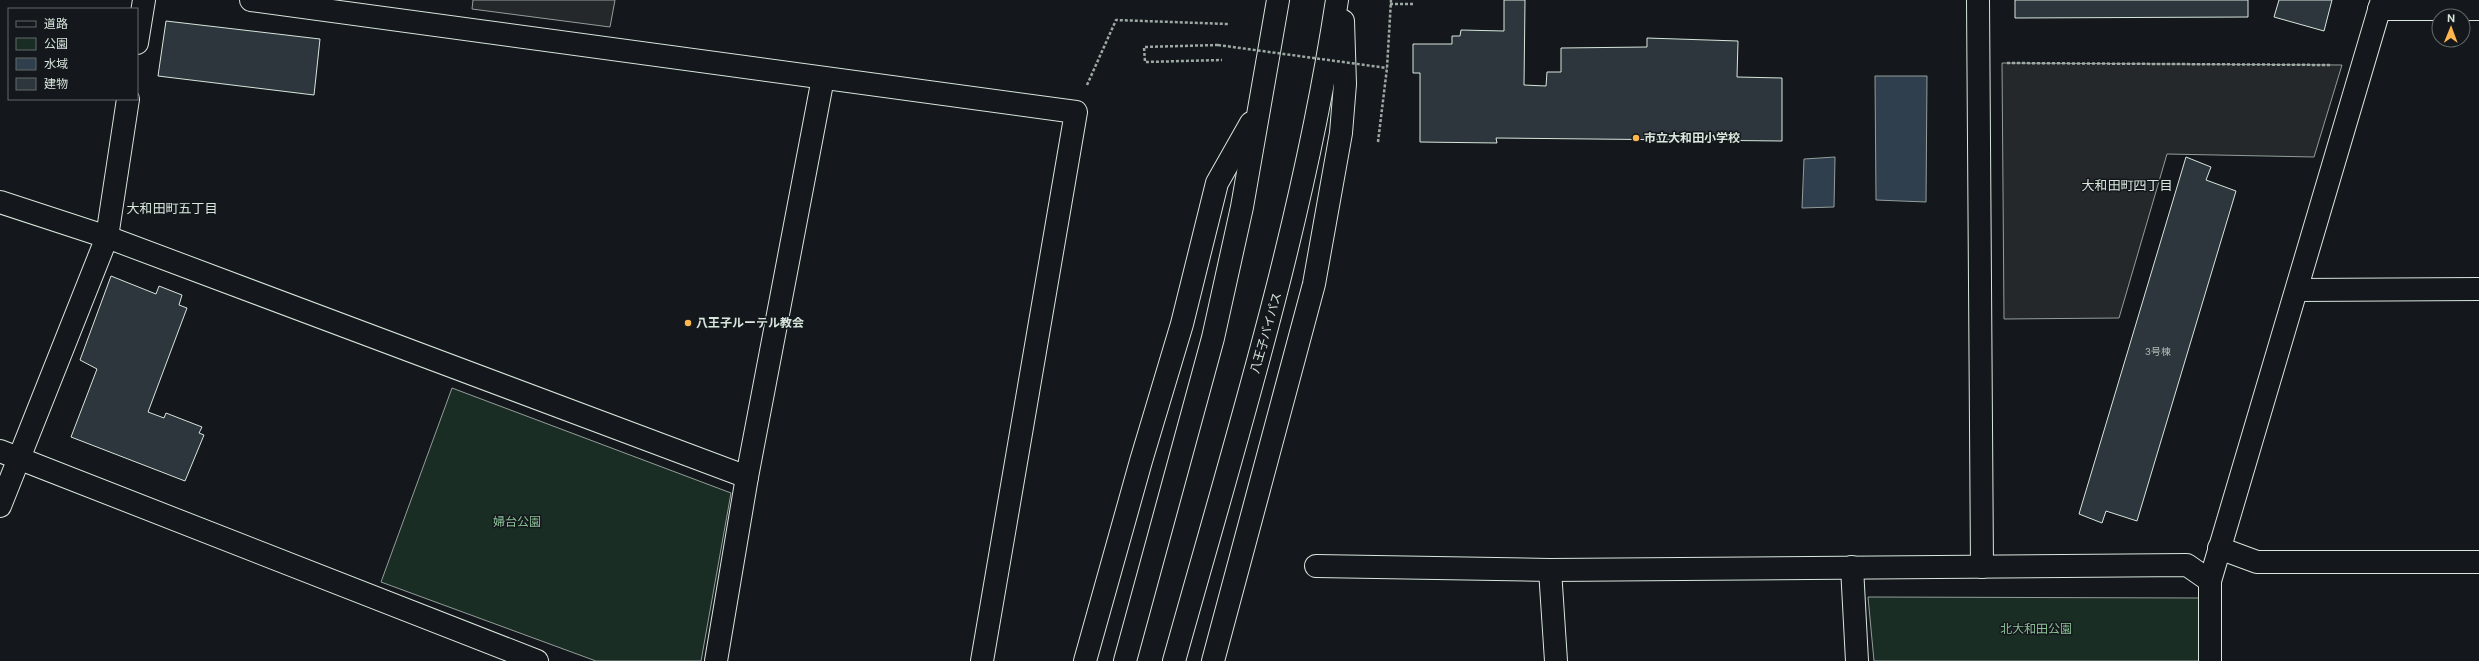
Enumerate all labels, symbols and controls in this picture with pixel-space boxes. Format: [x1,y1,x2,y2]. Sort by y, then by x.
legend [8,8,138,100]
north arrow [2431,8,2471,48]
text: N [2447,11,2455,25]
text: 道路 [44,16,68,32]
text: 公園 [44,36,68,52]
text: 水域 [44,56,68,72]
text: 建物 [44,76,68,92]
place label: 市立大和田小学校 [1644,130,1740,146]
marker: 市立大和田小学校 [1631,133,1641,143]
district label: 大和田町四丁目 [2081,177,2173,194]
district label: 大和田町五丁目 [126,200,218,217]
street label: 八王子バイパス [1247,291,1285,375]
place label: 八王子ルーテル教会 [696,315,804,331]
marker: 八王子ルーテル教会 [683,318,693,328]
house number: 3号棟 [2145,345,2171,358]
park label: 婦台公園 [493,514,541,530]
park label: 北大和田公園 [2000,621,2072,637]

